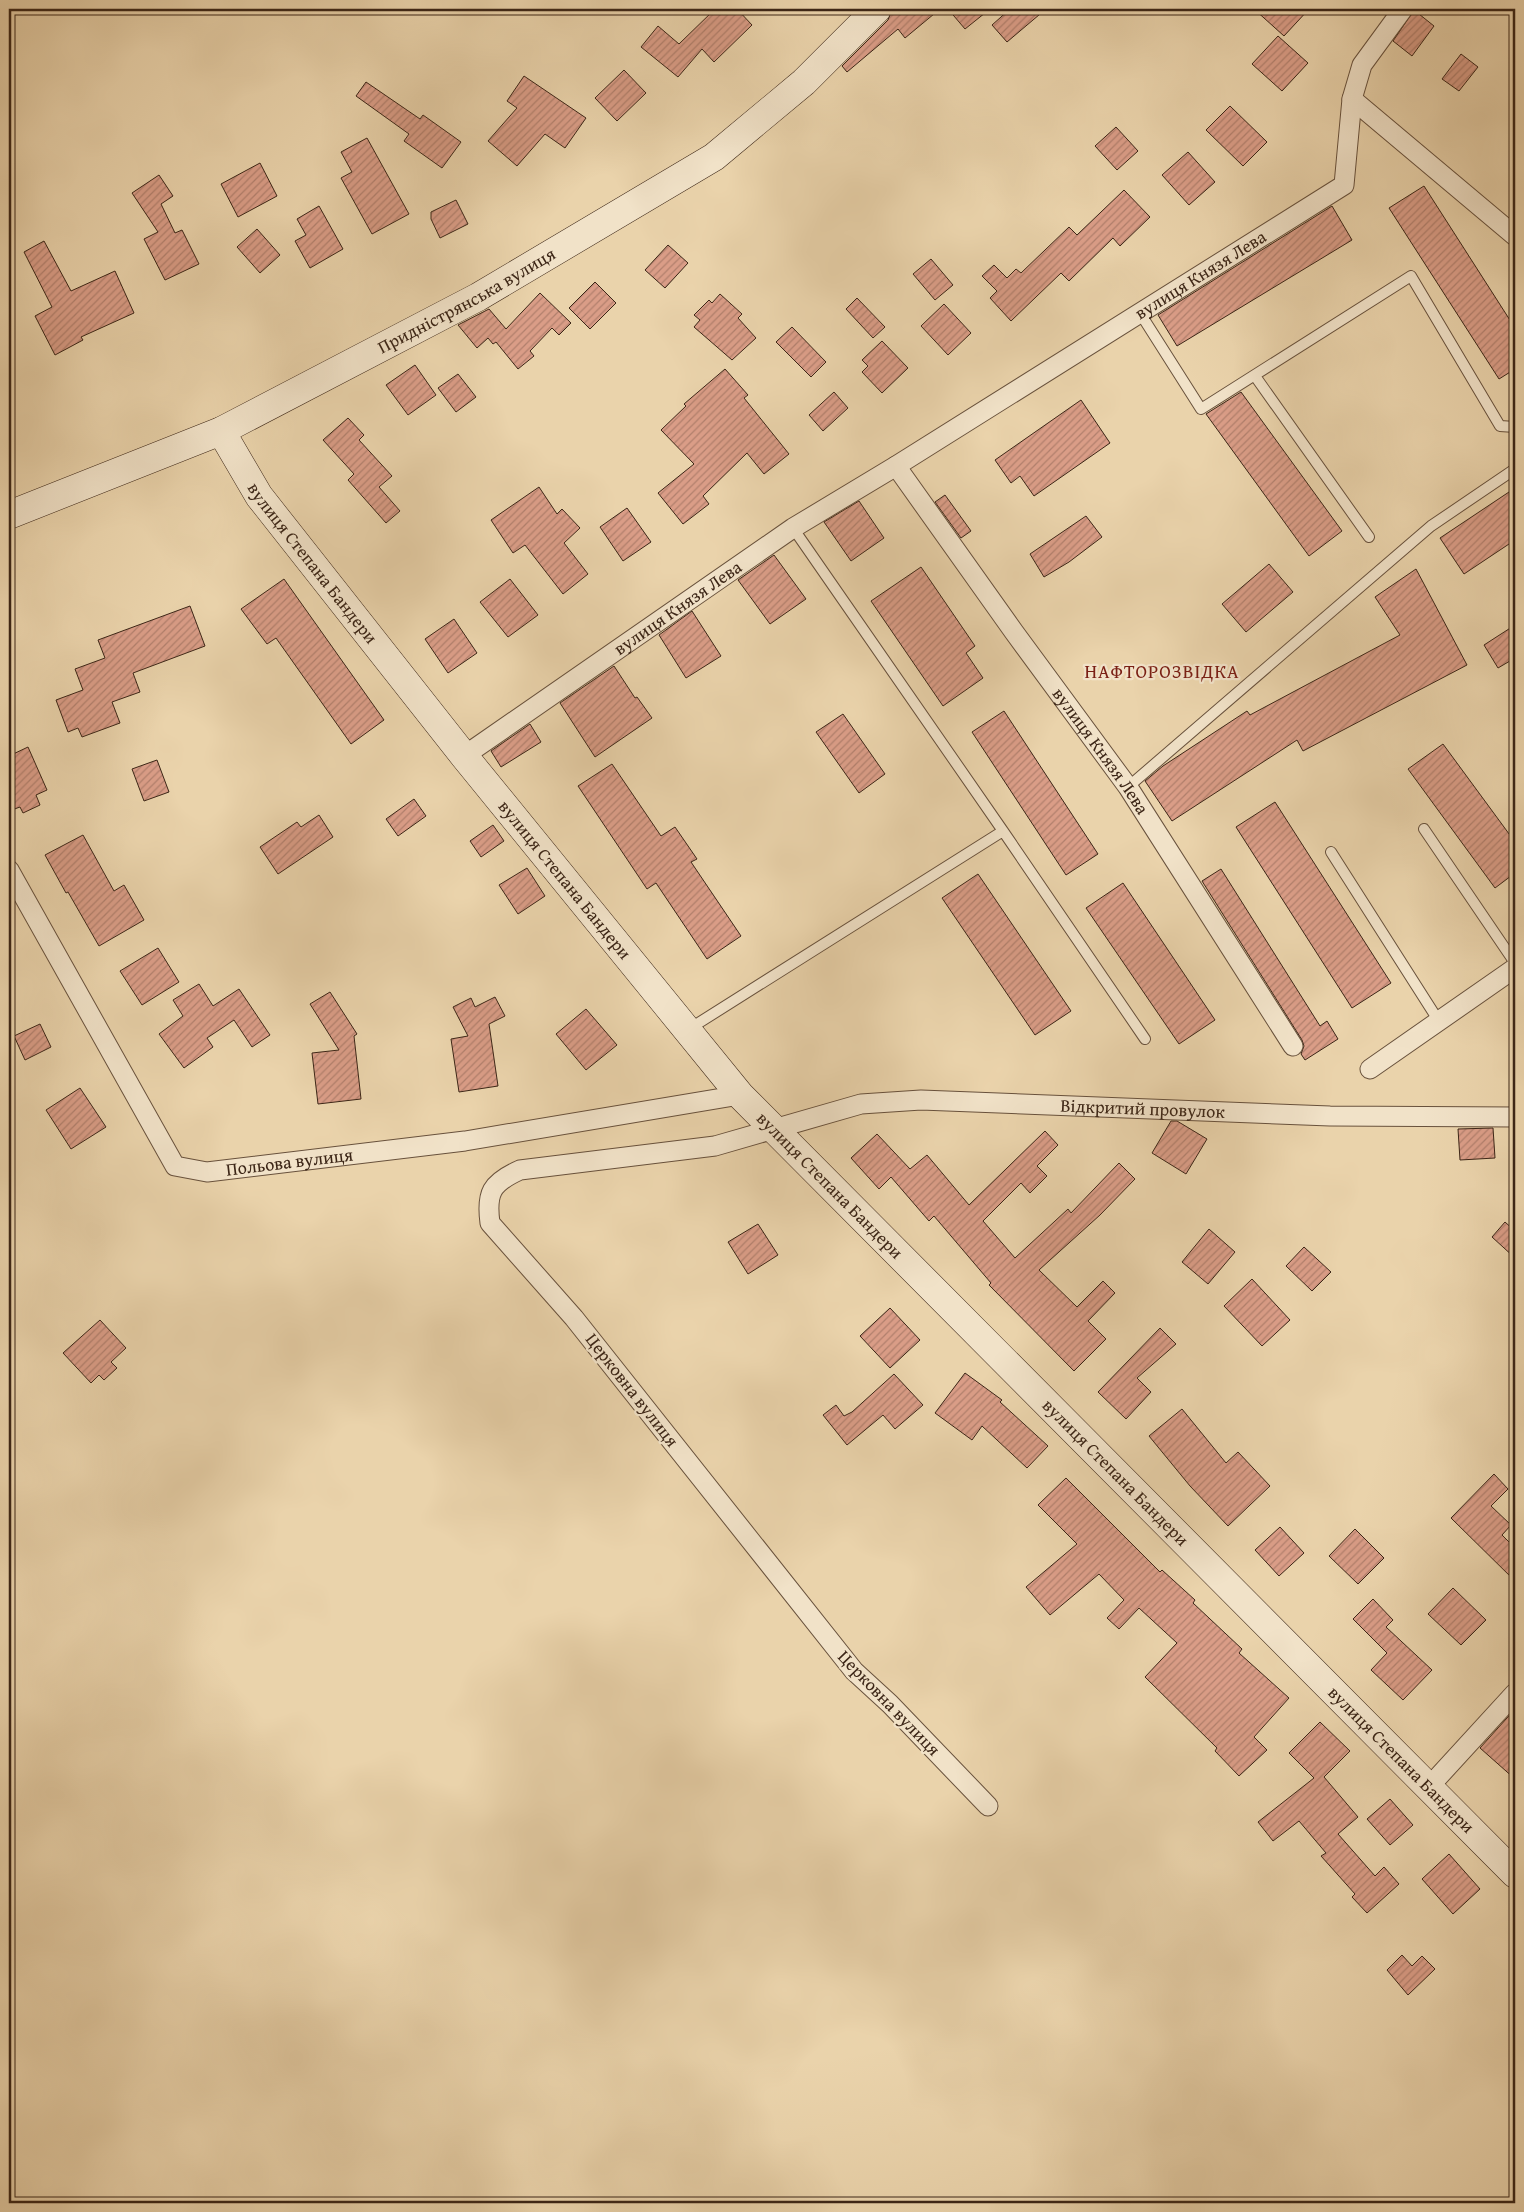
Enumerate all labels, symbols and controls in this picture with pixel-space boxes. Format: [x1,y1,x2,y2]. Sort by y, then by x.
street label: вулиця Князя Лева [1129,223,1272,326]
street label: Придністрянська вулиця [372,240,560,360]
street label: вулиця Степана Бандери [241,477,385,650]
street label: вулиця Князя Лева [608,553,747,662]
district label: НАФТОРОЗВІДКА [1084,657,1240,685]
street label: вулиця Князя Лева [1046,682,1156,820]
street label: вулиця Степана Бандери [492,794,638,965]
street label: Відкритий провулок [1060,1091,1226,1125]
street label: вулиця Степана Бандери [751,1105,910,1265]
street label: Польова вулиця [224,1141,354,1183]
street label: Церковна вулиця [579,1327,686,1452]
street label: вулиця Степана Бандери [1036,1392,1196,1552]
street label: Церковна вулиця [832,1644,947,1762]
street label: вулиця Степана Бандери [1322,1679,1481,1839]

